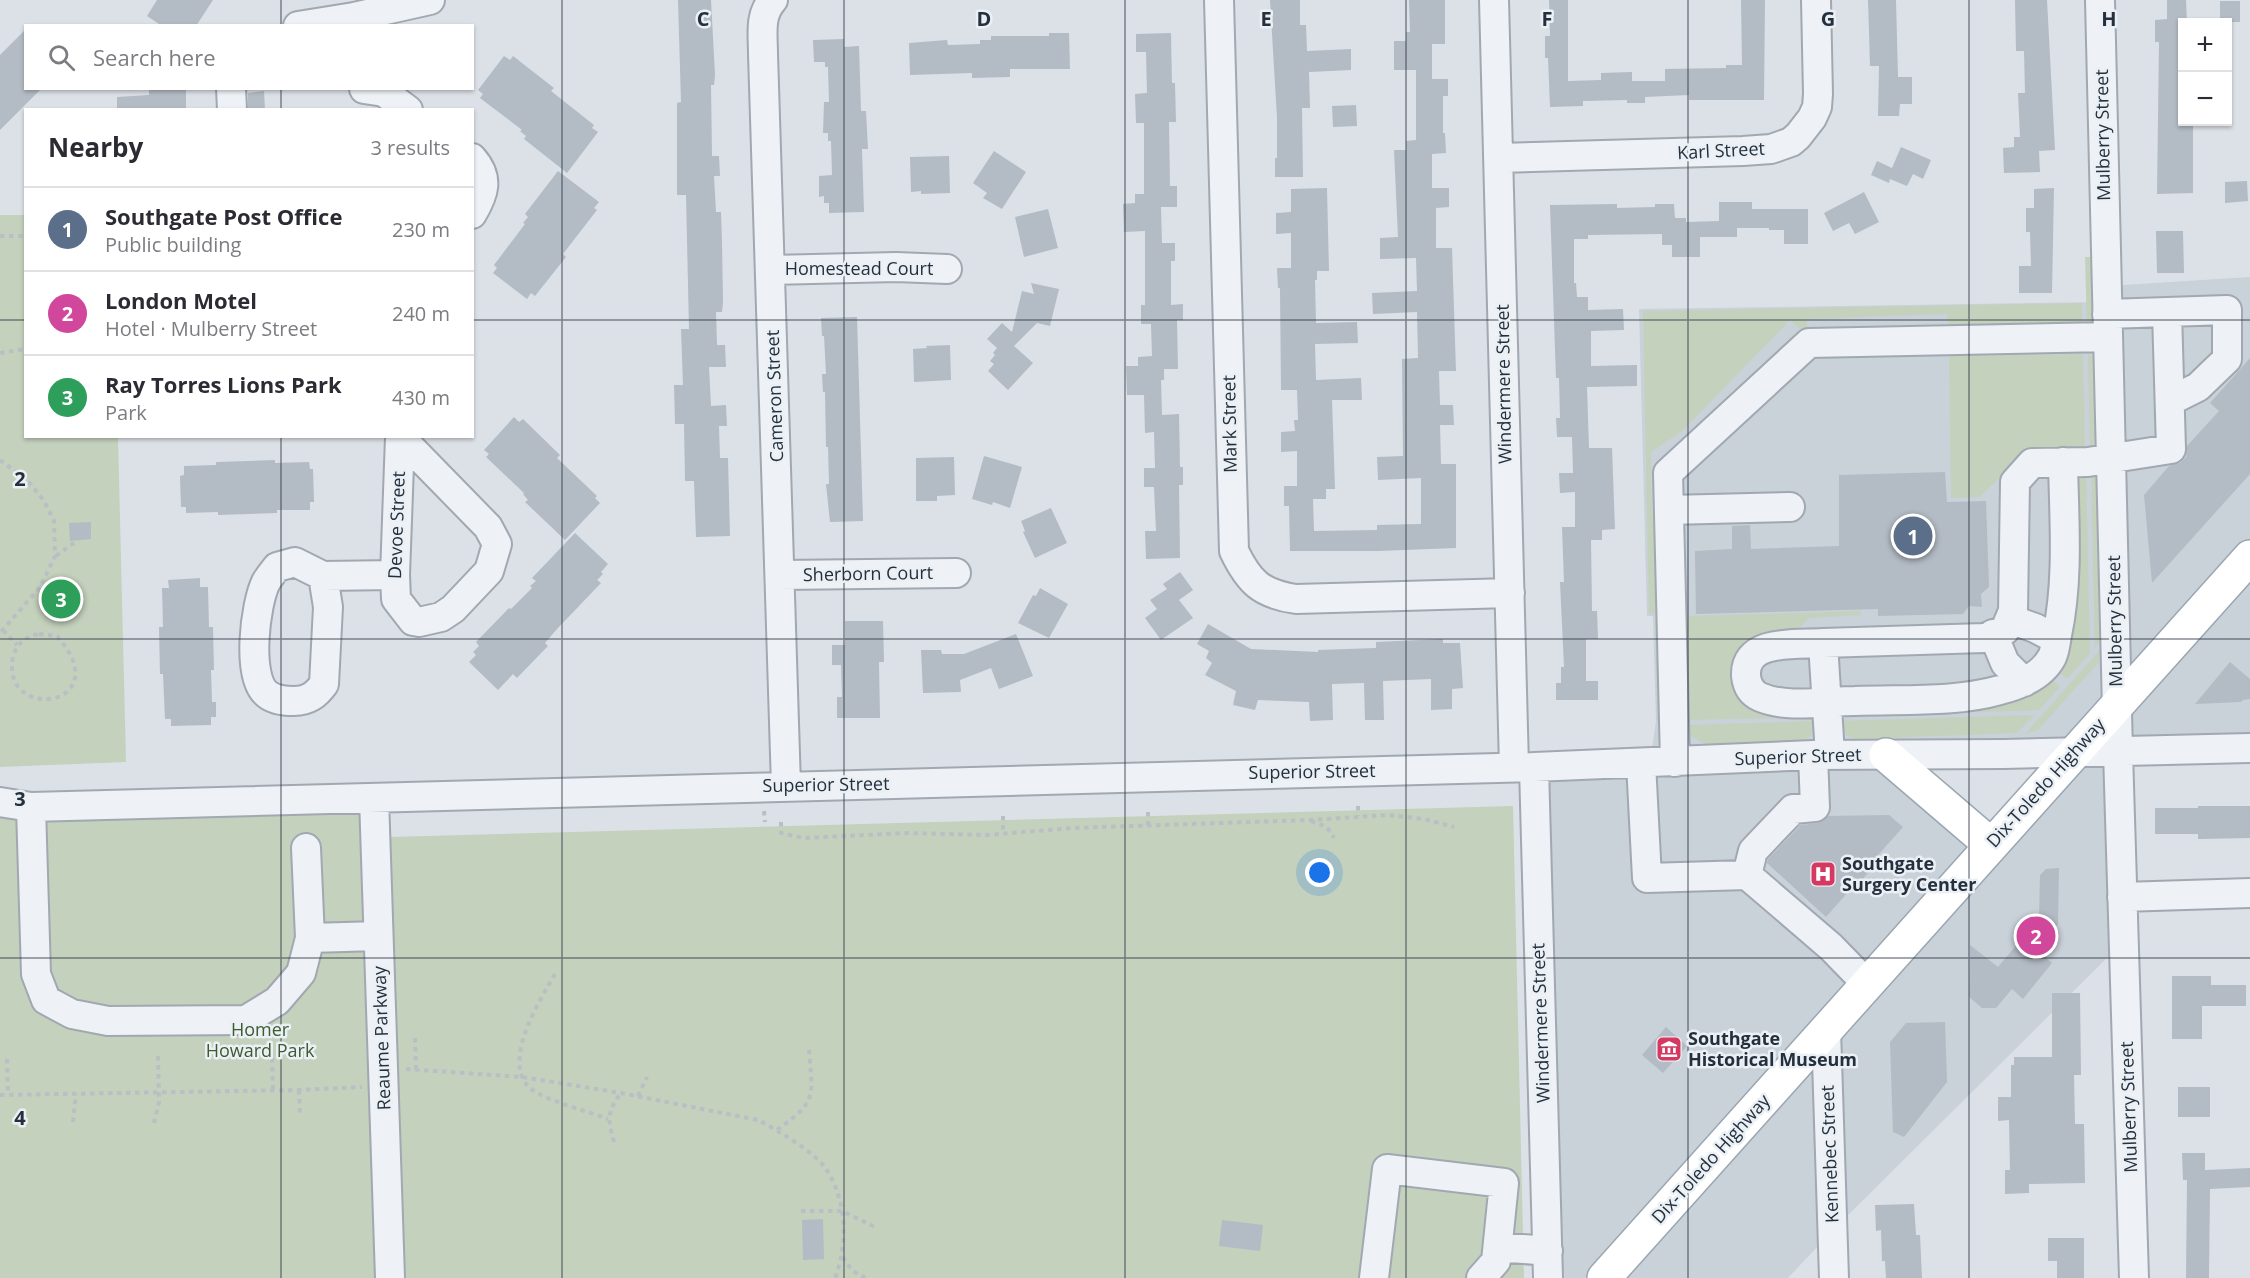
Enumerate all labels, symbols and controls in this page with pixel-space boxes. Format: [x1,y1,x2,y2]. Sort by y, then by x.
text: C [697,5,710,32]
text: D [977,5,991,32]
text: E [1260,5,1272,32]
text: F [1542,5,1552,32]
text: G [1821,5,1835,32]
text: H [2101,5,2117,32]
map controls [2178,18,2232,126]
button: + [2178,18,2232,72]
search box [24,24,474,90]
icon: search [45,41,78,74]
text: Search here [93,42,216,72]
street label: Mulberry Street [2089,69,2115,201]
button: − [2178,72,2232,126]
text: Nearby [48,129,143,165]
text: 3 results [370,134,450,161]
street label: Karl Street [1676,136,1765,164]
text: Southgate Post Office [105,201,342,231]
text: 1 [62,216,73,243]
text: 230 m [392,216,450,243]
text: Public building [105,231,241,258]
street label: Homestead Court [785,256,933,280]
text: London Motel [105,285,257,315]
text: 2 [62,300,73,327]
text: 240 m [392,300,450,327]
street label: Windermere Street [1490,304,1516,464]
text: Hotel · Mulberry Street [105,315,317,342]
street label: Cameron Street [760,330,788,463]
text: Ray Torres Lions Park [105,369,342,399]
street label: Mark Street [1216,375,1242,473]
text: 3 [62,384,73,411]
text: 430 m [392,384,450,411]
text: Park [105,399,147,426]
text: 2 [14,465,26,492]
street label: Devoe Street [382,471,410,579]
pin: 1 [1894,514,1932,558]
street label: Mulberry Street [2101,555,2127,687]
street label: Sherborn Court [803,560,933,586]
pin: 3 [42,576,80,622]
street label: Dix-Toledo Highway [1981,712,2110,852]
street label: Superior Street [1734,742,1862,770]
street label: Superior Street [1248,758,1376,784]
street label: Superior Street [762,771,890,797]
text: 3 [14,785,26,812]
place label: Southgate Surgery Center [1842,851,1976,896]
your location [1305,858,1334,887]
hospital icon: Southgate Surgery Center [1808,859,1838,889]
pin: 2 [2016,914,2056,958]
street label: Windermere Street [1525,943,1555,1103]
street label: Reaume Parkway [366,965,396,1111]
park label: Homer Howard Park [206,1017,315,1062]
place label: Southgate Historical Museum [1688,1026,1857,1071]
museum icon: Southgate Historical Museum [1654,1034,1684,1064]
street label: Mulberry Street [2114,1041,2142,1173]
street label: Kennebec Street [1815,1085,1843,1223]
street label: Dix-Toledo Highway [1646,1088,1775,1228]
text: 4 [14,1104,26,1131]

